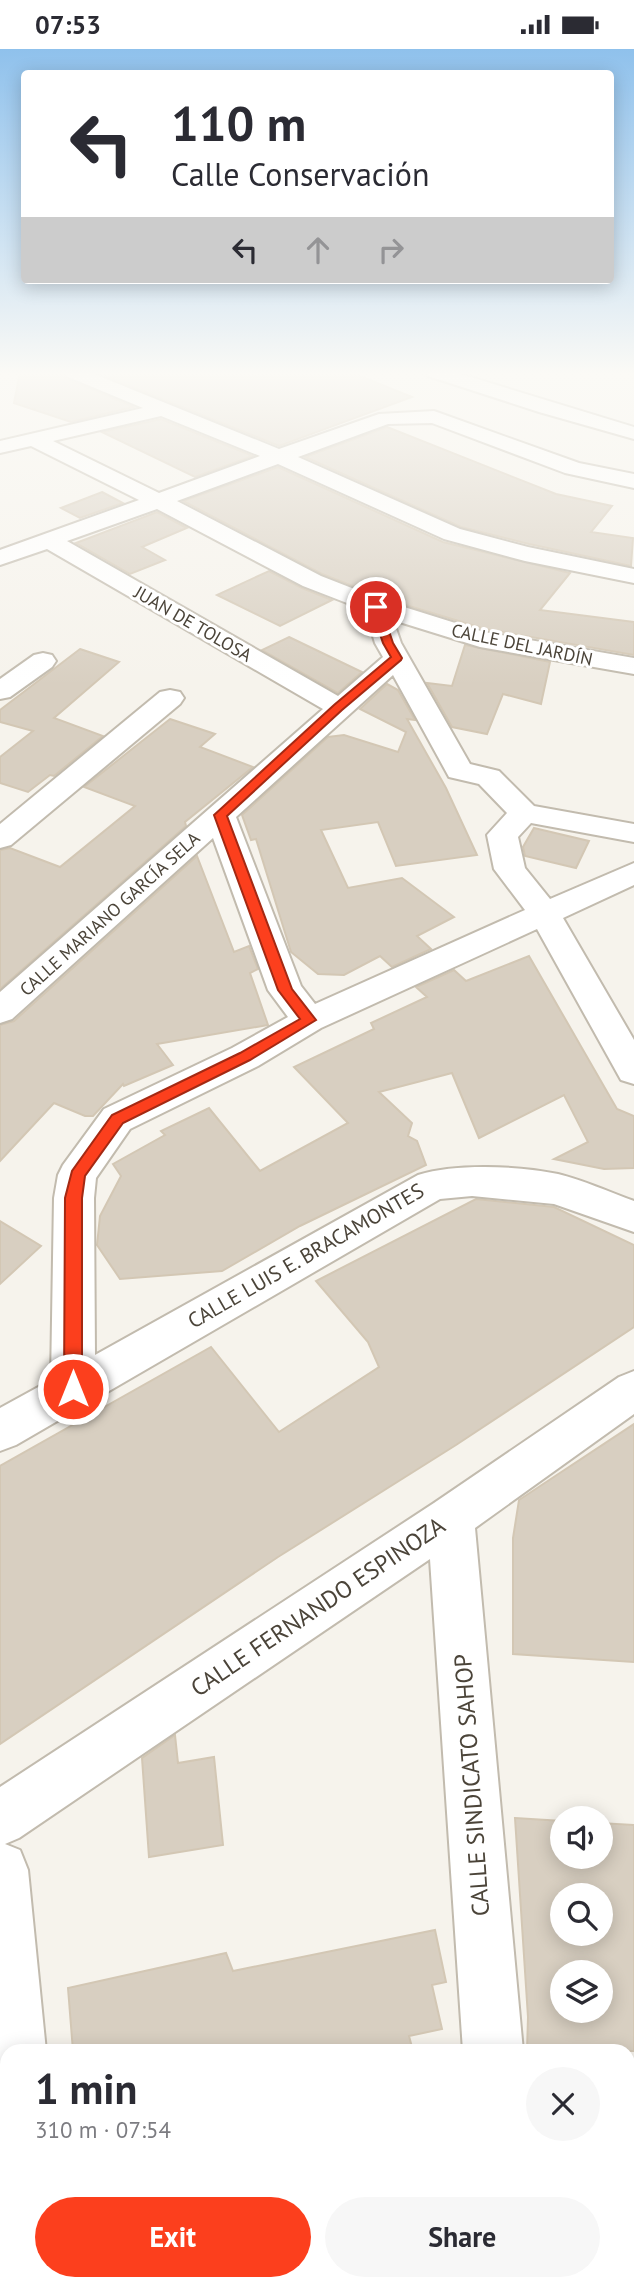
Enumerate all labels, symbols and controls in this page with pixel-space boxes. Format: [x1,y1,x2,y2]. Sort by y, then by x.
text: 07:53 [35,8,101,41]
text: 110 m [171,91,306,155]
icon: left [56,98,147,189]
text: Calle Conservación [171,153,429,195]
icon: left [226,231,264,269]
icon: ahead [299,231,337,269]
icon: right [372,231,410,269]
pin [346,577,406,637]
street label: JUAN DE TOLOSA [129,580,257,667]
icon: arrive [357,588,395,626]
street label: CALLE DEL JARDÍN [449,618,595,671]
street label: CALLE MARIANO GARCÍA SELA [15,826,205,1001]
street label: CALLE LUIS E. BRACAMONTES [183,1177,429,1334]
position arrow [36,1352,110,1426]
street label: CALLE FERNANDO ESPINOZA [185,1510,451,1703]
street label: CALLE SINDICATO SAHOP [447,1653,496,1917]
map controls [550,1806,613,2023]
button: sound [550,1806,613,1869]
button: search [550,1883,613,1946]
button: layers [550,1960,613,2023]
text: 1 min [35,2061,137,2116]
button: close [526,2067,600,2141]
text: 310 m · 07:54 [35,2115,171,2144]
button: Exit [35,2197,311,2277]
button: Share [325,2197,600,2277]

